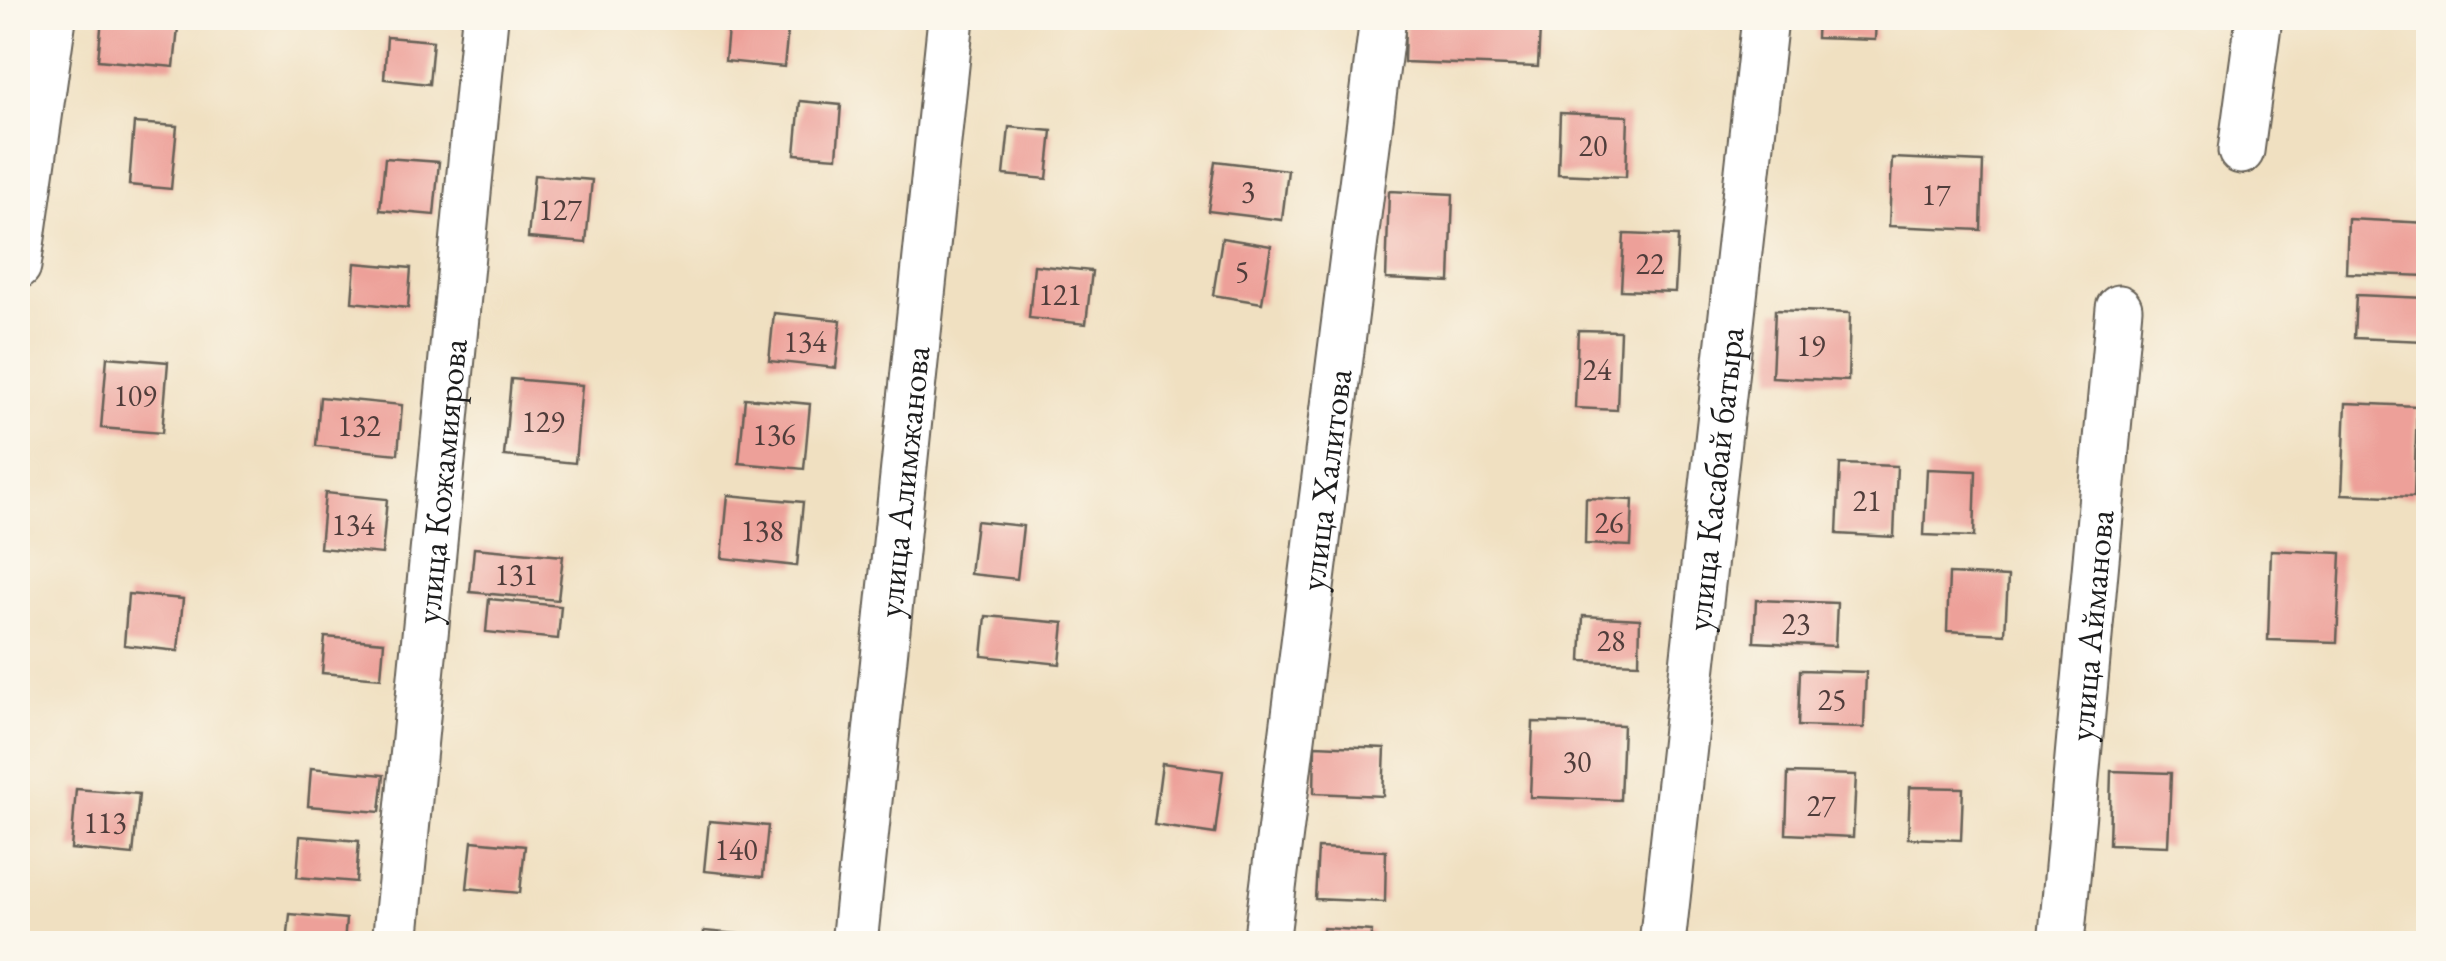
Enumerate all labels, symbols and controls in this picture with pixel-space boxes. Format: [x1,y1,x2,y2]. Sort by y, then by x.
house number: 20 [1579,126,1607,165]
house number: 3 [1241,172,1255,211]
house number: 17 [1922,175,1951,214]
house number: 127 [538,190,582,229]
house number: 22 [1636,244,1665,283]
house number: 5 [1235,252,1249,291]
house number: 121 [1038,275,1082,314]
house number: 134 [783,322,827,361]
street label: улица Касабай батыра [1674,325,1753,633]
house number: 19 [1797,326,1825,365]
street label: улица Кожамиярова [404,337,476,626]
street label: улица Алимжанова [866,344,939,620]
house number: 24 [1583,350,1612,389]
street label: улица Халитова [1288,366,1361,593]
house number: 109 [113,376,157,415]
house number: 129 [521,402,565,441]
house number: 132 [337,406,381,445]
house number: 136 [752,415,796,454]
house number: 21 [1853,481,1881,520]
house number: 26 [1595,503,1623,542]
house number: 134 [331,505,375,544]
street label: улица Айманова [2057,508,2123,743]
house number: 138 [740,511,784,550]
house number: 131 [494,555,538,594]
house number: 23 [1782,604,1810,643]
house number: 28 [1597,621,1625,660]
house number: 25 [1818,680,1846,719]
house number: 30 [1563,742,1591,781]
house number: 27 [1807,786,1836,825]
house number: 113 [83,803,127,842]
house number: 140 [714,830,758,869]

